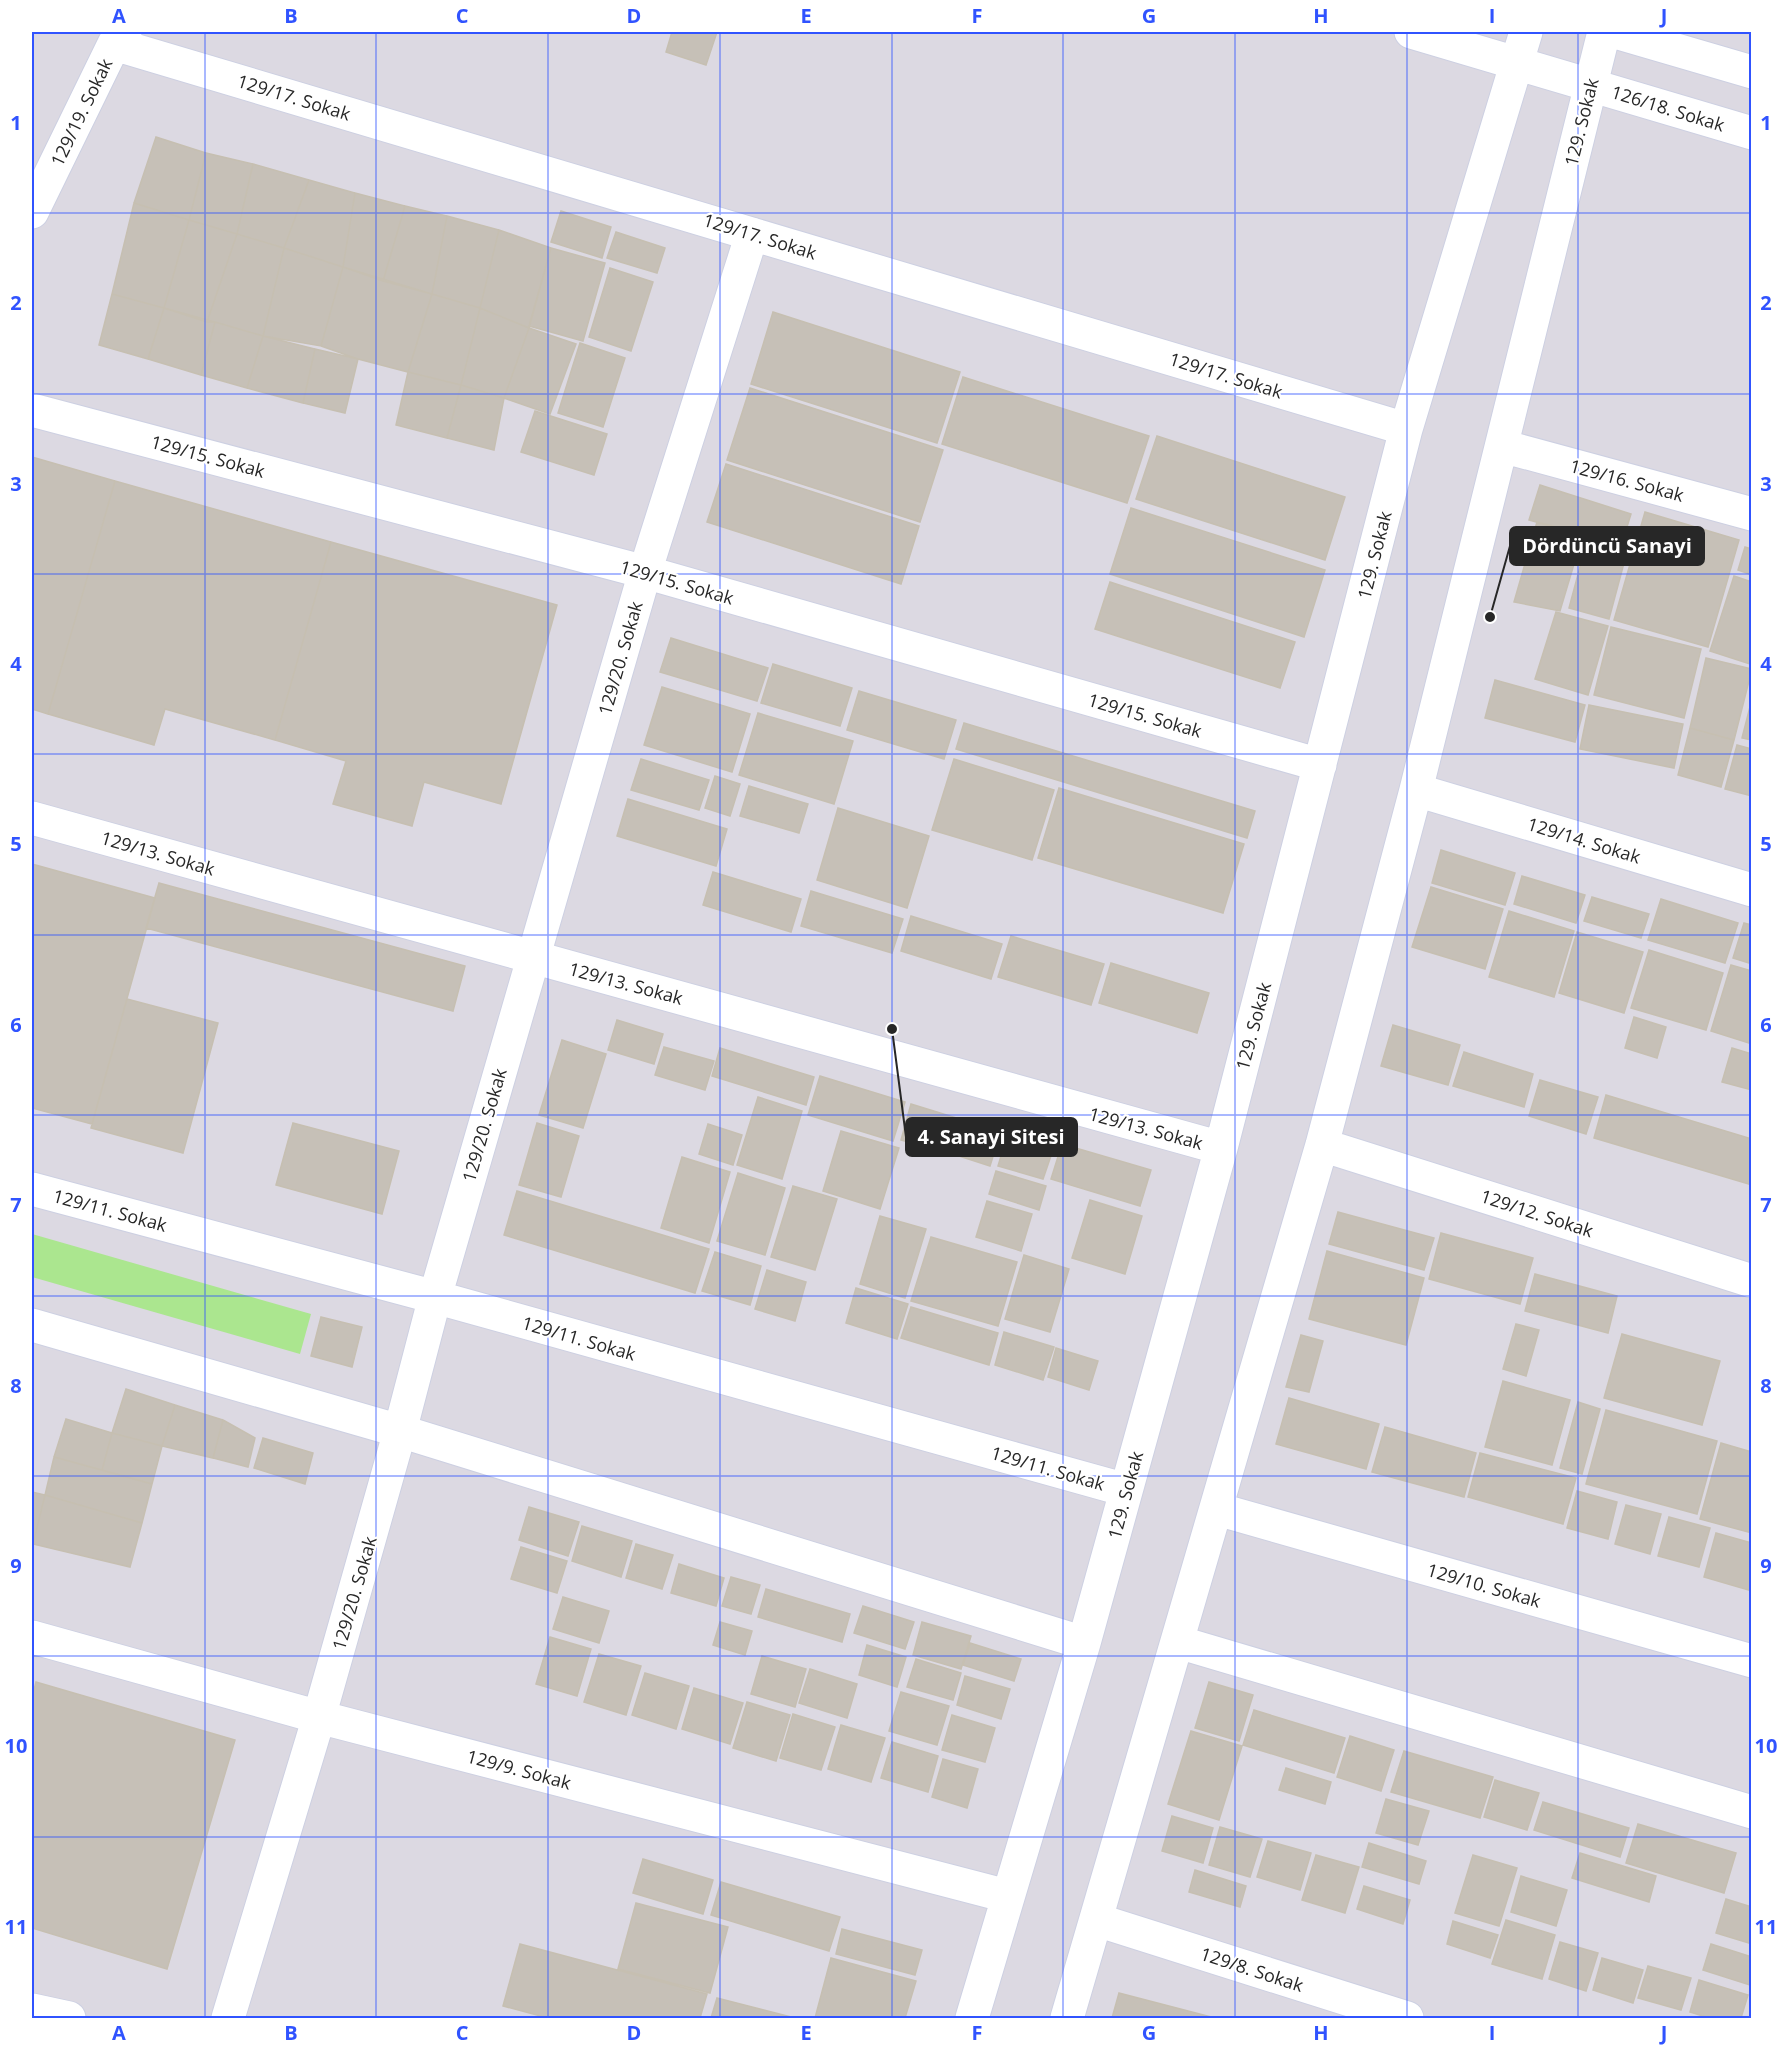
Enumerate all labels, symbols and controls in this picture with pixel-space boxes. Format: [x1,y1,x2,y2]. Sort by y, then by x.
text: A [112,2,126,29]
text: B [284,2,298,29]
text: C [456,2,469,29]
text: D [627,2,641,29]
text: E [800,2,812,29]
text: F [972,2,982,29]
text: G [1142,2,1156,29]
text: H [1313,2,1329,29]
text: I [1489,2,1495,29]
text: J [1659,2,1667,29]
street label: 129/19. Sokak [45,54,118,170]
street label: 129/17. Sokak [235,68,354,126]
street label: 129. Sokak [1558,75,1604,169]
street label: 126/18. Sokak [1609,79,1728,137]
text: 1 [10,109,22,136]
text: 1 [1760,109,1772,136]
street label: 129/17. Sokak [701,207,820,265]
text: 2 [10,289,22,316]
text: 2 [1760,289,1772,316]
street label: 129/17. Sokak [1167,346,1286,404]
street label: 129/15. Sokak [148,429,268,483]
street label: 129/16. Sokak [1567,453,1687,507]
text: 3 [10,470,22,497]
text: 3 [1760,470,1772,497]
street label: 129. Sokak [1351,508,1397,602]
callout: Dördüncü Sanayi [1510,527,1704,565]
text: Dördüncü Sanayi [1522,532,1692,559]
street label: 129/15. Sokak [617,554,737,610]
street label: 129/20. Sokak [592,598,648,718]
text: 4 [10,650,22,677]
text: 4 [1760,650,1772,677]
street label: 129/15. Sokak [1085,687,1205,743]
street label: 129/14. Sokak [1525,811,1644,869]
street label: 129/13. Sokak [98,825,218,881]
text: 5 [10,830,22,857]
text: 5 [1760,830,1772,857]
street label: 129/13. Sokak [566,956,686,1010]
street label: 129. Sokak [1230,979,1276,1073]
text: 6 [10,1011,22,1038]
text: 6 [1760,1011,1772,1038]
street label: 129/20. Sokak [456,1065,512,1185]
street label: 129/13. Sokak [1086,1101,1206,1155]
callout: 4. Sanayi Sitesi [906,1118,1077,1156]
text: 4. Sanayi Sitesi [918,1123,1065,1150]
street label: 129/11. Sokak [50,1183,170,1237]
street label: 129/12. Sokak [1478,1183,1597,1243]
text: 7 [10,1191,22,1218]
text: 7 [1760,1191,1772,1218]
street label: 129/11. Sokak [519,1310,639,1366]
text: 8 [10,1372,22,1399]
text: 8 [1760,1372,1772,1399]
street label: 129/11. Sokak [988,1440,1108,1496]
street label: 129. Sokak [1102,1448,1148,1542]
street label: 129/20. Sokak [326,1533,382,1653]
text: 9 [10,1552,22,1579]
text: 9 [1760,1552,1772,1579]
street label: 129/10. Sokak [1424,1557,1544,1613]
text: 10 [5,1732,27,1759]
text: 10 [1755,1732,1777,1759]
street label: 129/9. Sokak [464,1744,574,1795]
text: 11 [5,1913,27,1940]
text: 11 [1755,1913,1777,1940]
street label: 129/8. Sokak [1198,1941,1307,1997]
text: A [112,2019,126,2046]
text: B [284,2019,298,2046]
text: C [456,2019,469,2046]
text: D [627,2019,641,2046]
text: E [800,2019,812,2046]
text: F [972,2019,982,2046]
text: G [1142,2019,1156,2046]
text: H [1313,2019,1329,2046]
text: I [1489,2019,1495,2046]
text: J [1659,2019,1667,2046]

